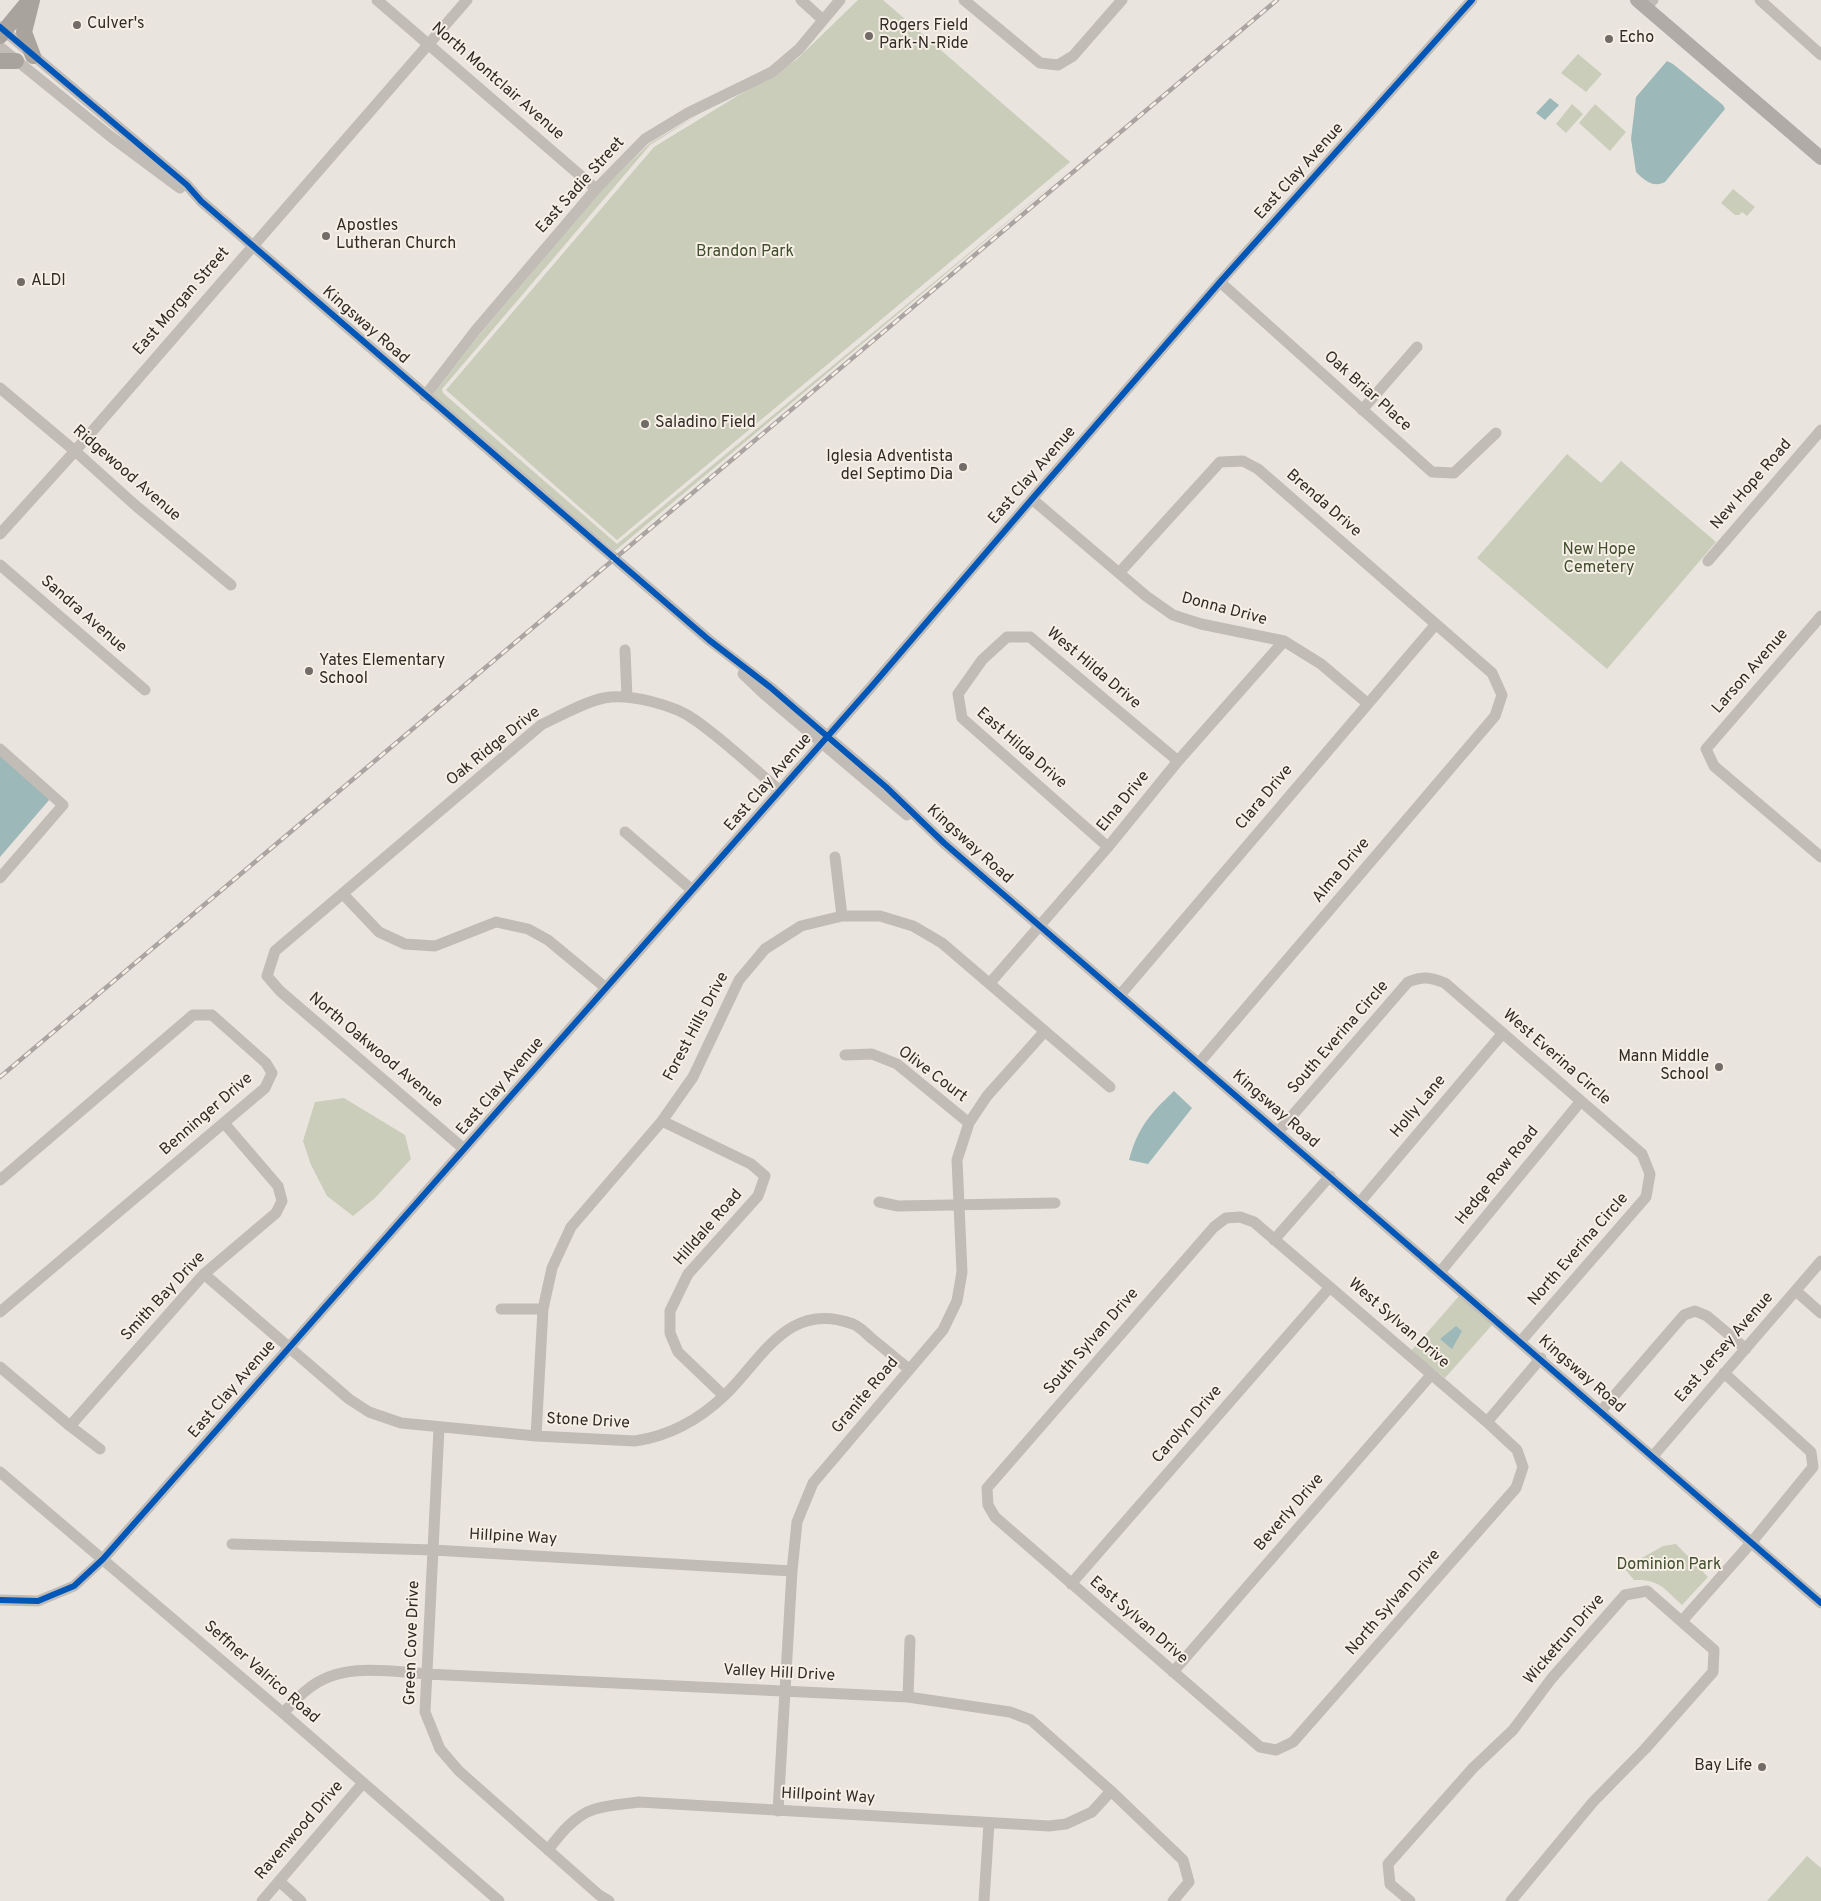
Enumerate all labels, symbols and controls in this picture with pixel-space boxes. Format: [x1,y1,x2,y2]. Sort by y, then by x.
place label: Culver's [87,15,145,35]
place label: Rogers Field Park-N-Ride [879,17,968,55]
marker: Culver's [71,19,83,31]
street label: North Montclair Avenue [427,19,567,145]
place label: Echo [1619,29,1654,49]
marker: Rogers Field Park-N-Ride [863,30,875,42]
marker: Echo [1603,33,1615,45]
street label: East Clay Avenue [1251,120,1349,224]
street label: East Sadie Street [533,134,629,238]
place label: Apostles Lutheran Church [336,217,456,255]
marker: Apostles Lutheran Church [320,230,332,242]
park label: Brandon Park [696,243,794,263]
street label: East Morgan Street [130,244,234,360]
place label: ALDI [31,272,66,292]
marker: ALDI [15,276,27,288]
street label: Kingsway Road [318,283,412,369]
street label: Oak Briar Place [1319,348,1415,436]
place label: Saladino Field [655,414,756,434]
marker: Saladino Field [639,418,651,430]
street label: Ridgewood Avenue [68,422,184,526]
street label: East Clay Avenue [985,423,1081,529]
street label: New Hope Road [1707,436,1797,534]
place label: Iglesia Adventista del Septimo Dia [826,448,953,486]
marker: Iglesia Adventista del Septimo Dia [957,461,969,473]
street label: Brenda Drive [1281,466,1365,542]
park label: New Hope Cemetery [1563,541,1635,579]
street label: Sandra Avenue [36,572,130,658]
street label: Donna Drive [1179,589,1269,631]
street label: West Hilda Drive [1042,624,1144,714]
street label: Larson Avenue [1709,626,1793,718]
place label: Yates Elementary School [319,652,445,690]
marker: Yates Elementary School [303,665,315,677]
street label: Oak Ridge Drive [443,703,545,791]
street label: East Hilda Drive [972,704,1070,794]
street label: East Clay Avenue [721,730,817,836]
street label: Clara Drive [1232,762,1298,834]
street label: Elna Drive [1094,768,1154,836]
street label: Kingsway Road [922,801,1016,889]
street label: Alma Drive [1309,835,1375,907]
street label: Forest Hills Drive [660,969,734,1085]
street label: South Everina Circle [1285,977,1393,1099]
street label: North Oakwood Avenue [304,989,446,1113]
street label: West Everina Circle [1498,1006,1614,1110]
street label: East Clay Avenue [453,1034,549,1140]
street label: Olive Court [894,1043,970,1107]
place label: Mann Middle School [1618,1048,1709,1086]
marker: Mann Middle School [1713,1061,1725,1073]
street label: Kingsway Road [1228,1067,1322,1153]
street label: Benninger Drive [157,1070,257,1160]
street label: Holly Lane [1387,1072,1451,1142]
street label: Hedge Row Road [1452,1123,1544,1229]
street label: Hilldale Road [671,1186,747,1270]
street label: North Everina Circle [1525,1190,1633,1310]
street label: Smith Bay Drive [118,1248,210,1346]
street label: West Sylvan Drive [1343,1275,1453,1373]
street label: South Sylvan Drive [1041,1285,1143,1399]
street label: East Jersey Avenue [1672,1289,1778,1407]
street label: Kingsway Road [1534,1332,1628,1418]
street label: East Clay Avenue [185,1337,281,1443]
street label: Granite Road [828,1354,904,1438]
street label: Carolyn Drive [1149,1382,1227,1468]
street label: Stone Drive [546,1410,630,1434]
street label: Beverly Drive [1251,1470,1329,1556]
street label: Hillpine Way [468,1526,558,1550]
street label: North Sylvan Drive [1343,1546,1445,1660]
park label: Dominion Park [1617,1556,1721,1576]
street label: East Sylvan Drive [1085,1573,1191,1669]
street label: Green Cove Drive [401,1580,425,1706]
street label: Wicketrun Drive [1521,1591,1609,1689]
street label: Seffner Valrico Road [199,1618,323,1728]
street label: Valley Hill Drive [723,1661,835,1687]
place label: Bay Life [1694,1757,1752,1777]
marker: Bay Life [1756,1761,1768,1773]
street label: Ravenwood Drive [252,1778,348,1884]
street label: Hillpoint Way [780,1785,876,1809]

